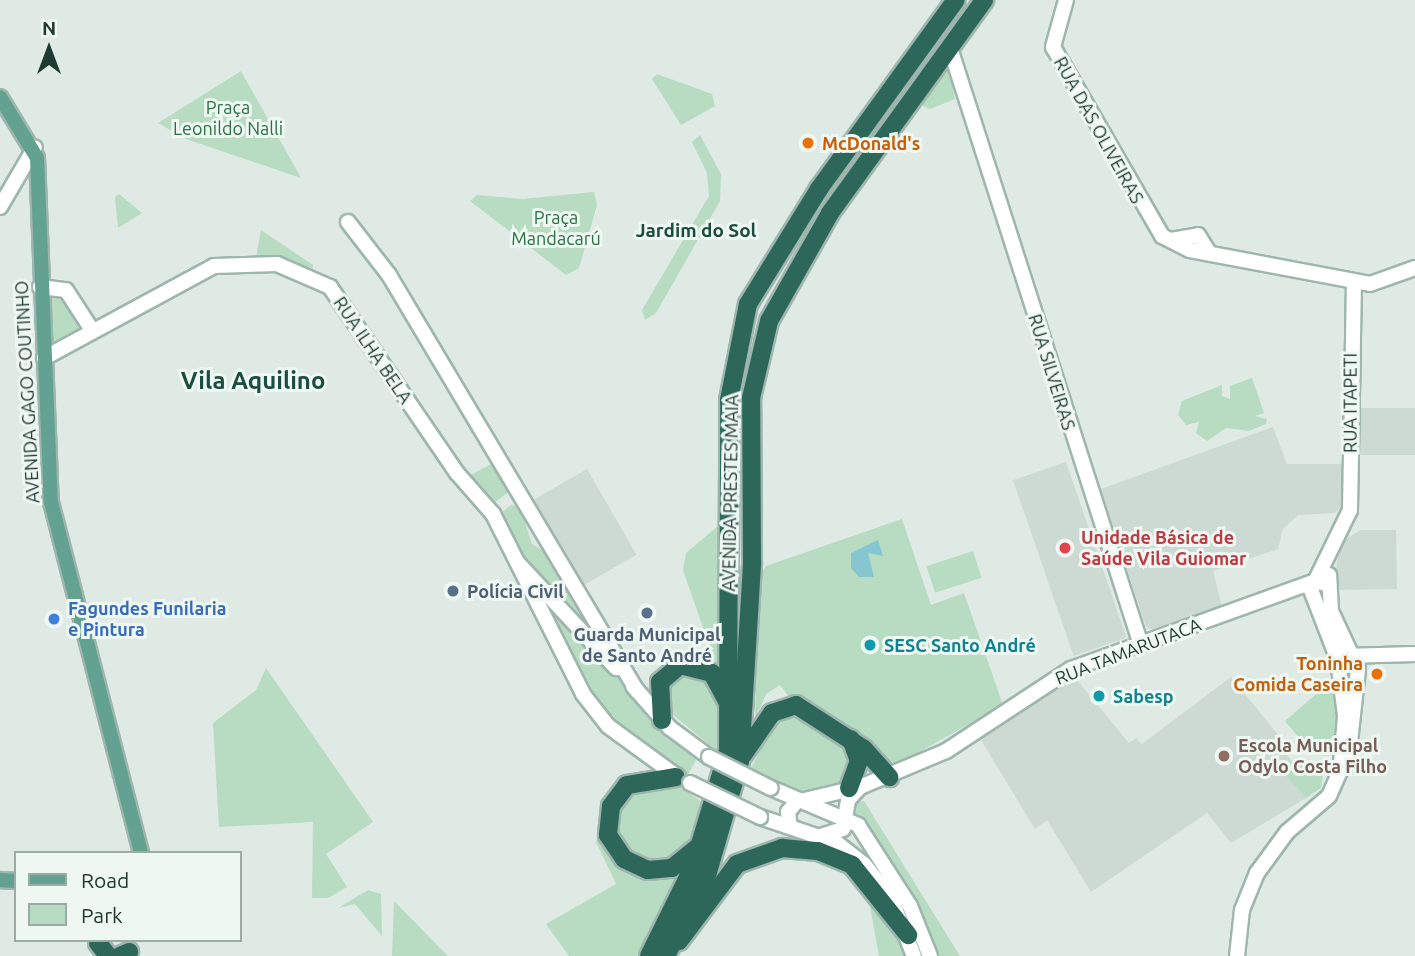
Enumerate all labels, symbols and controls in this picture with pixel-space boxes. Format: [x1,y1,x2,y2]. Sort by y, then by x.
north arrow [14,14,84,84]
text: N [42,17,56,39]
street label: RUA DAS OLIVEIRAS [1050,53,1148,207]
park label: Praça Leonildo Nalli [173,97,283,140]
place label: McDonald's [822,132,920,154]
marker: McDonald's [800,135,816,151]
park label: Praça Mandacarú [511,207,601,249]
district label: Jardim do Sol [636,220,756,242]
street label: AVENIDA GAGO COUTINHO [10,280,44,504]
street label: RUA ILHA BELA [329,292,417,408]
street label: RUA SILVEIRAS [1024,311,1080,433]
street label: RUA ITAPETI [1339,353,1361,453]
district label: Vila Aquilino [181,367,325,395]
street label: AVENIDA PRESTES MAIA [717,394,743,592]
place label: Unidade Básica de Saúde Vila Guiomar [1081,527,1247,570]
marker: Unidade Básica de Saúde Vila Guiomar [1055,538,1075,558]
place label: Polícia Civil [467,580,564,602]
marker: Polícia Civil [445,583,461,599]
place label: Fagundes Funilaria e Pintura [68,598,226,640]
marker: Guarda Municipal de Santo André [639,605,655,621]
marker: Fagundes Funilaria e Pintura [46,611,62,627]
street label: RUA TAMARUTACA [1052,613,1204,689]
place label: Guarda Municipal de Santo André [574,624,720,666]
place label: SESC Santo André [884,634,1036,656]
marker: SESC Santo André [862,637,878,653]
place label: Toninha Comida Caseira [1233,653,1363,696]
marker: Toninha Comida Caseira [1369,666,1385,682]
place label: Sabesp [1113,685,1174,707]
marker: Sabesp [1091,688,1107,704]
place label: Escola Municipal Odylo Costa Filho [1238,735,1387,778]
marker: Escola Municipal Odylo Costa Filho [1216,748,1232,764]
legend [14,851,242,942]
text: Road [81,868,129,892]
text: Park [81,903,123,927]

